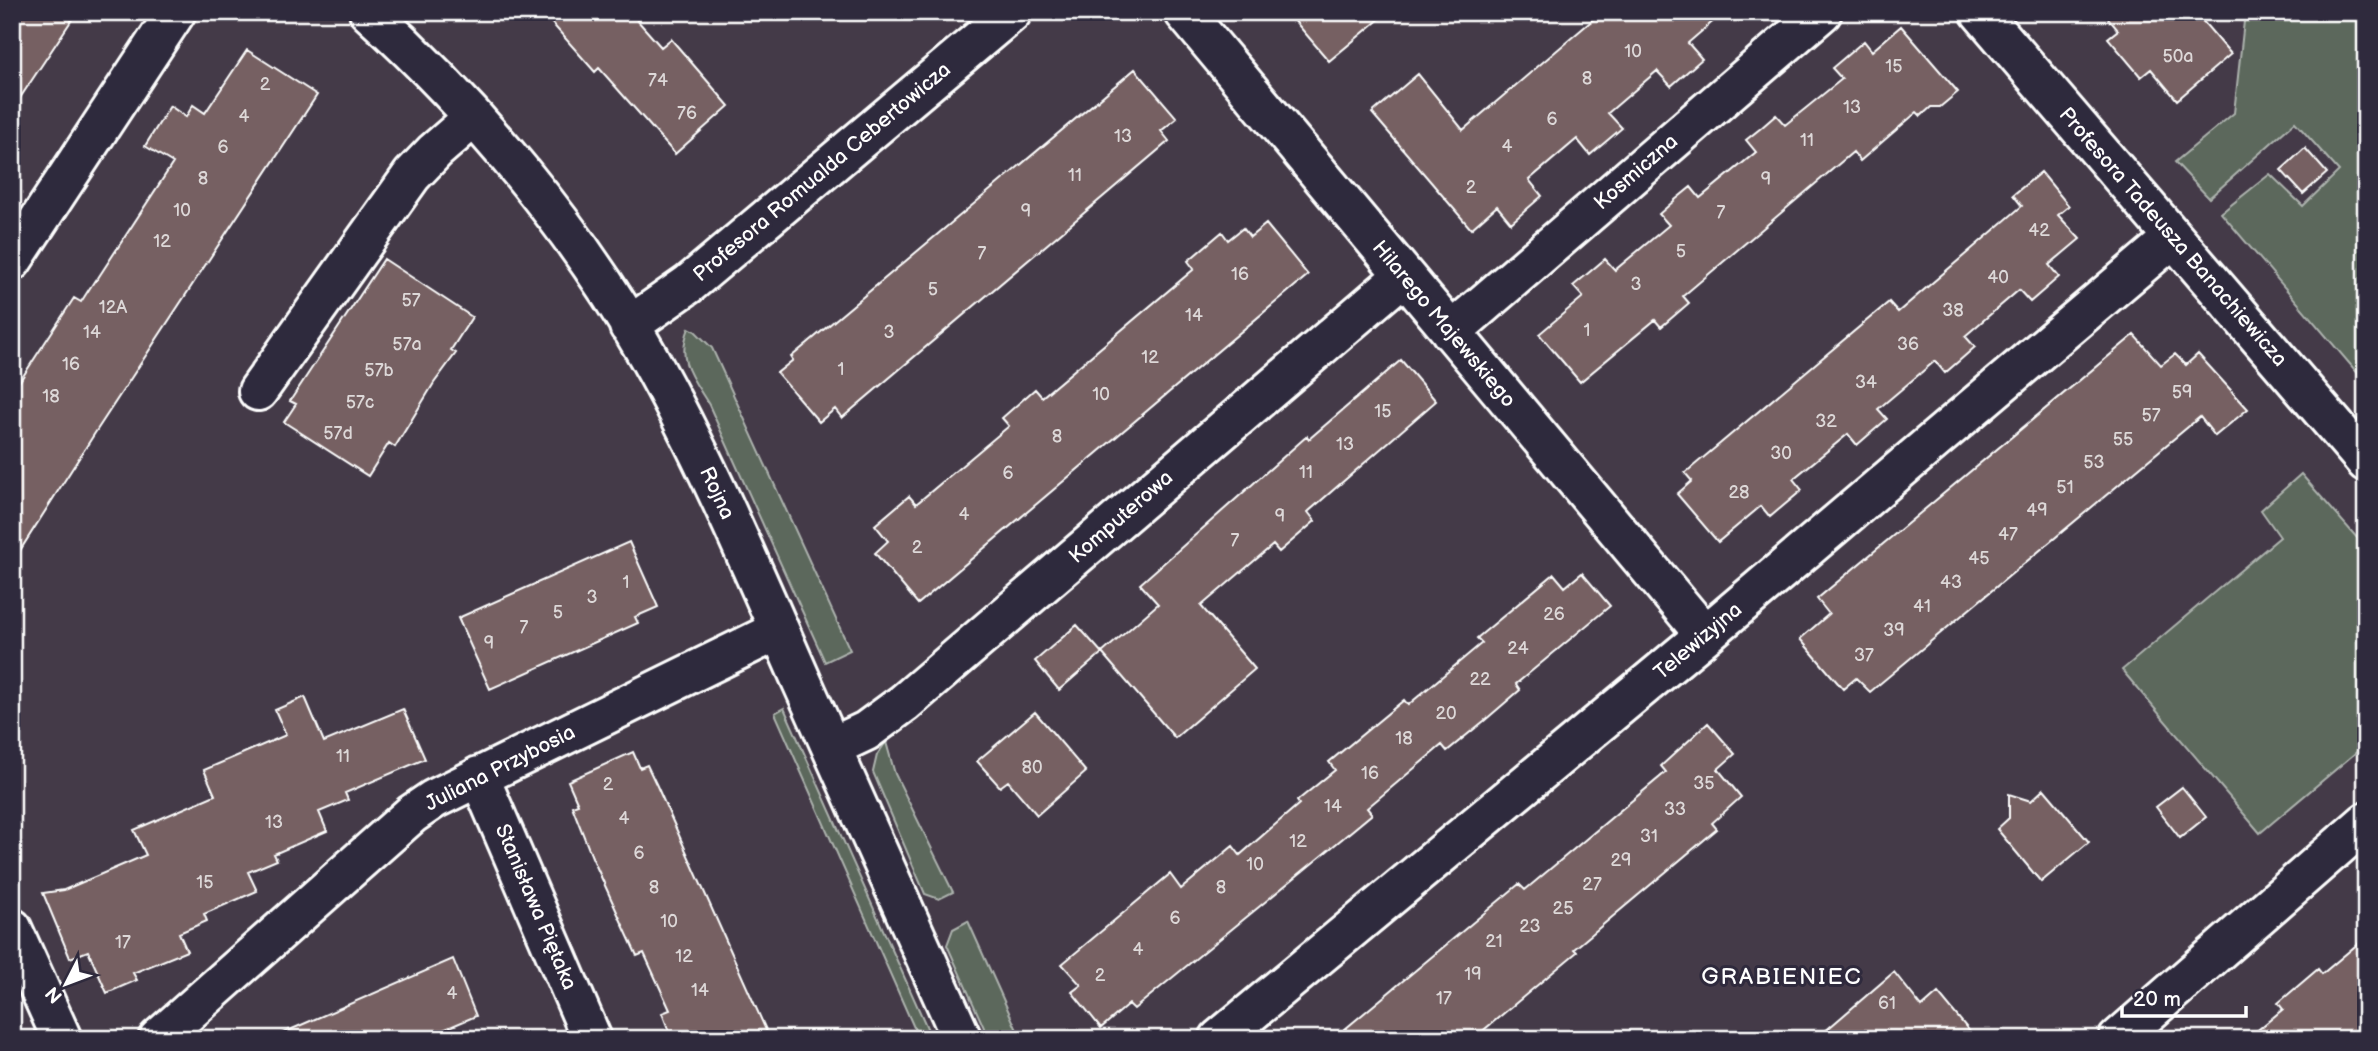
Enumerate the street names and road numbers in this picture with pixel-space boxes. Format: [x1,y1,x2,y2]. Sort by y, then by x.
street label: Profesora Romualda Cebertowicza [688,57,956,287]
street label: Profesora Tadeusza Banachiewicza [2054,102,2292,372]
street label: Kosmiczna [1589,129,1683,215]
street label: Hilarego Majewskiego [1367,236,1521,412]
street label: Rojna [694,463,740,523]
street label: Komputerowa [1064,465,1178,569]
street label: Telewizyjna [1649,597,1747,685]
street label: Juliana Przybosia [421,719,579,817]
street label: Stanisława Piętaka [490,820,582,994]

